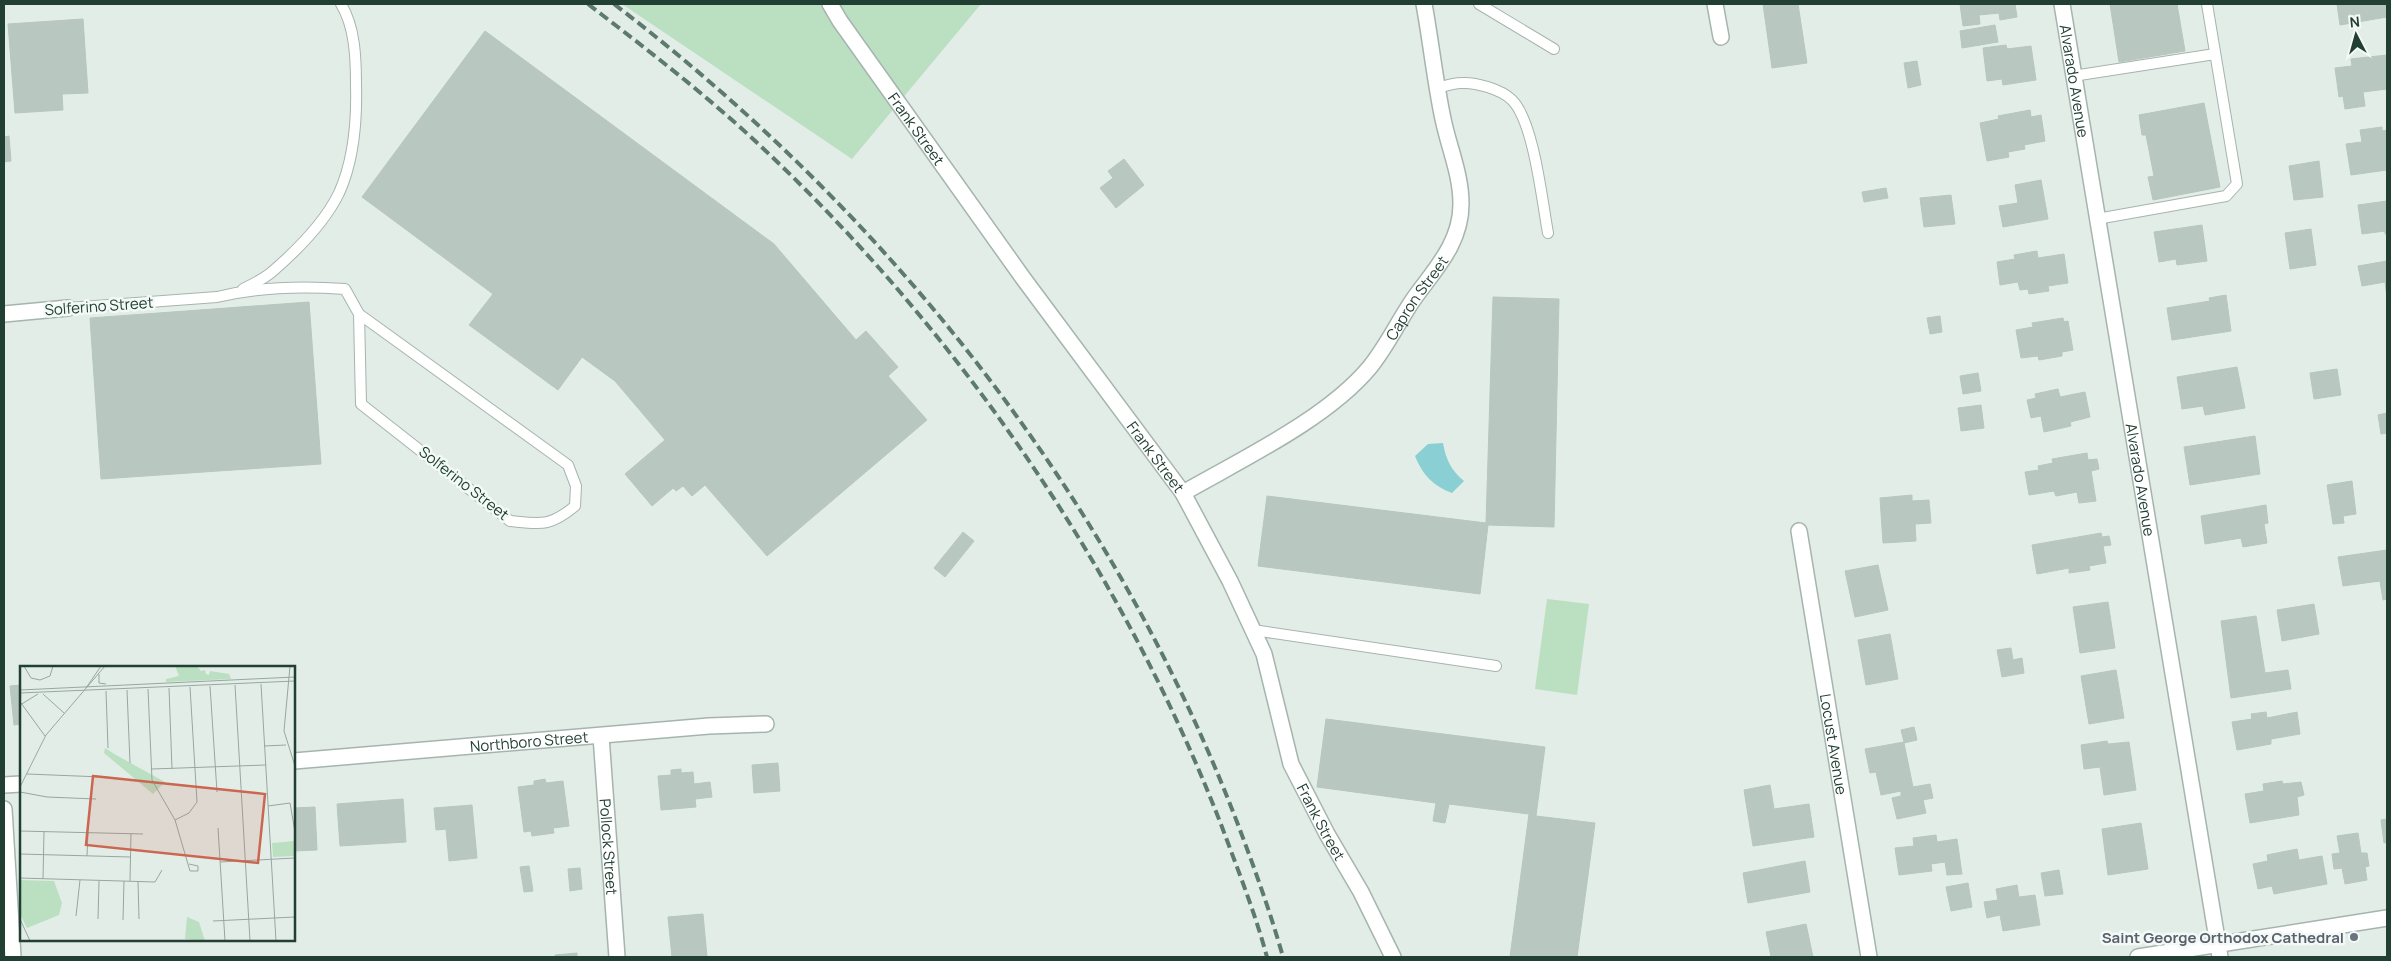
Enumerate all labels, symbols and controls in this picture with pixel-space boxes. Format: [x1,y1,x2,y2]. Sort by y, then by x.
north arrow [2331,10,2381,60]
text: N [2349,12,2361,32]
street label: Alvarado Avenue [2055,23,2094,139]
street label: Frank Street [884,88,950,169]
street label: Capron Street [1380,252,1453,344]
street label: Solferino Street [44,292,154,320]
street label: Frank Street [1122,417,1190,497]
street label: Alvarado Avenue [2121,421,2161,538]
street label: Solferino Street [415,441,513,525]
inset map [20,666,295,941]
street label: Locust Avenue [1815,692,1853,796]
street label: Northboro Street [469,726,589,757]
street label: Frank Street [1292,780,1351,864]
street label: Pollock Street [595,798,623,896]
place label: Saint George Orthodox Cathedral [2102,927,2344,948]
marker: Saint George Orthodox Cathedral [2348,931,2360,943]

